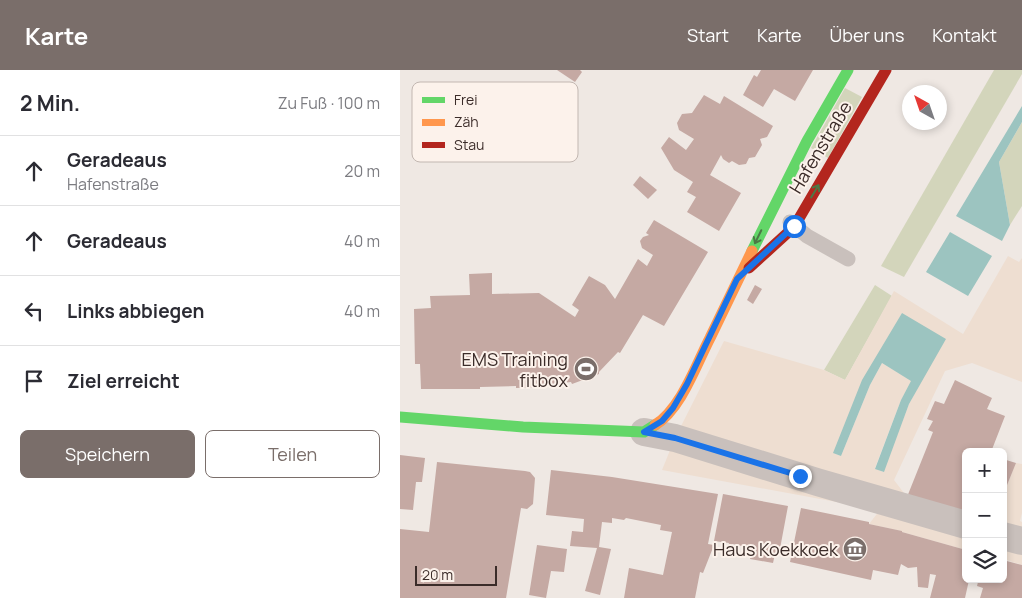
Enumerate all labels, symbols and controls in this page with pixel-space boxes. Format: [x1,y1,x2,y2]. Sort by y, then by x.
text: Karte [25,19,88,52]
text: Start [687,23,729,47]
text: Karte [757,23,802,47]
text: Über uns [830,23,904,47]
text: Kontakt [932,23,997,47]
legend [412,82,578,162]
north arrow [902,85,947,130]
text: 2 Min. [20,89,80,117]
text: Frei [454,90,477,109]
text: Zu Fuß · 100 m [278,92,380,114]
street label: Hafenstraße [783,97,857,197]
text: Zäh [454,112,479,131]
text: Stau [454,135,484,154]
text: Geradeaus [67,147,167,173]
icon: ahead [20,157,48,185]
text: 20 m [344,160,380,182]
text: Hafenstraße [67,173,159,195]
one-way arrow [810,185,820,199]
route start [783,215,806,238]
icon: ahead [20,227,48,255]
text: Geradeaus [67,228,167,254]
one-way arrow [753,229,762,244]
text: 40 m [344,230,380,252]
icon: left [20,297,48,325]
text: Links abbiegen [67,298,204,324]
text: 40 m [344,300,380,322]
place label: EMS Training fitbox [462,347,568,392]
sports icon: EMS Training fitbox [573,356,599,382]
icon: arrive [20,367,48,395]
text: Ziel erreicht [67,368,180,394]
button: Speichern [20,430,195,478]
button: Teilen [205,430,380,478]
map controls [962,448,1007,583]
button: + [962,448,1007,493]
route end [789,465,812,488]
button: − [962,493,1007,538]
museum icon: Haus Koekkoek [842,536,868,562]
place label: Haus Koekkoek [713,537,839,561]
button: layers [962,538,1007,583]
scale bar [415,563,498,586]
text: 20 m [422,565,453,584]

